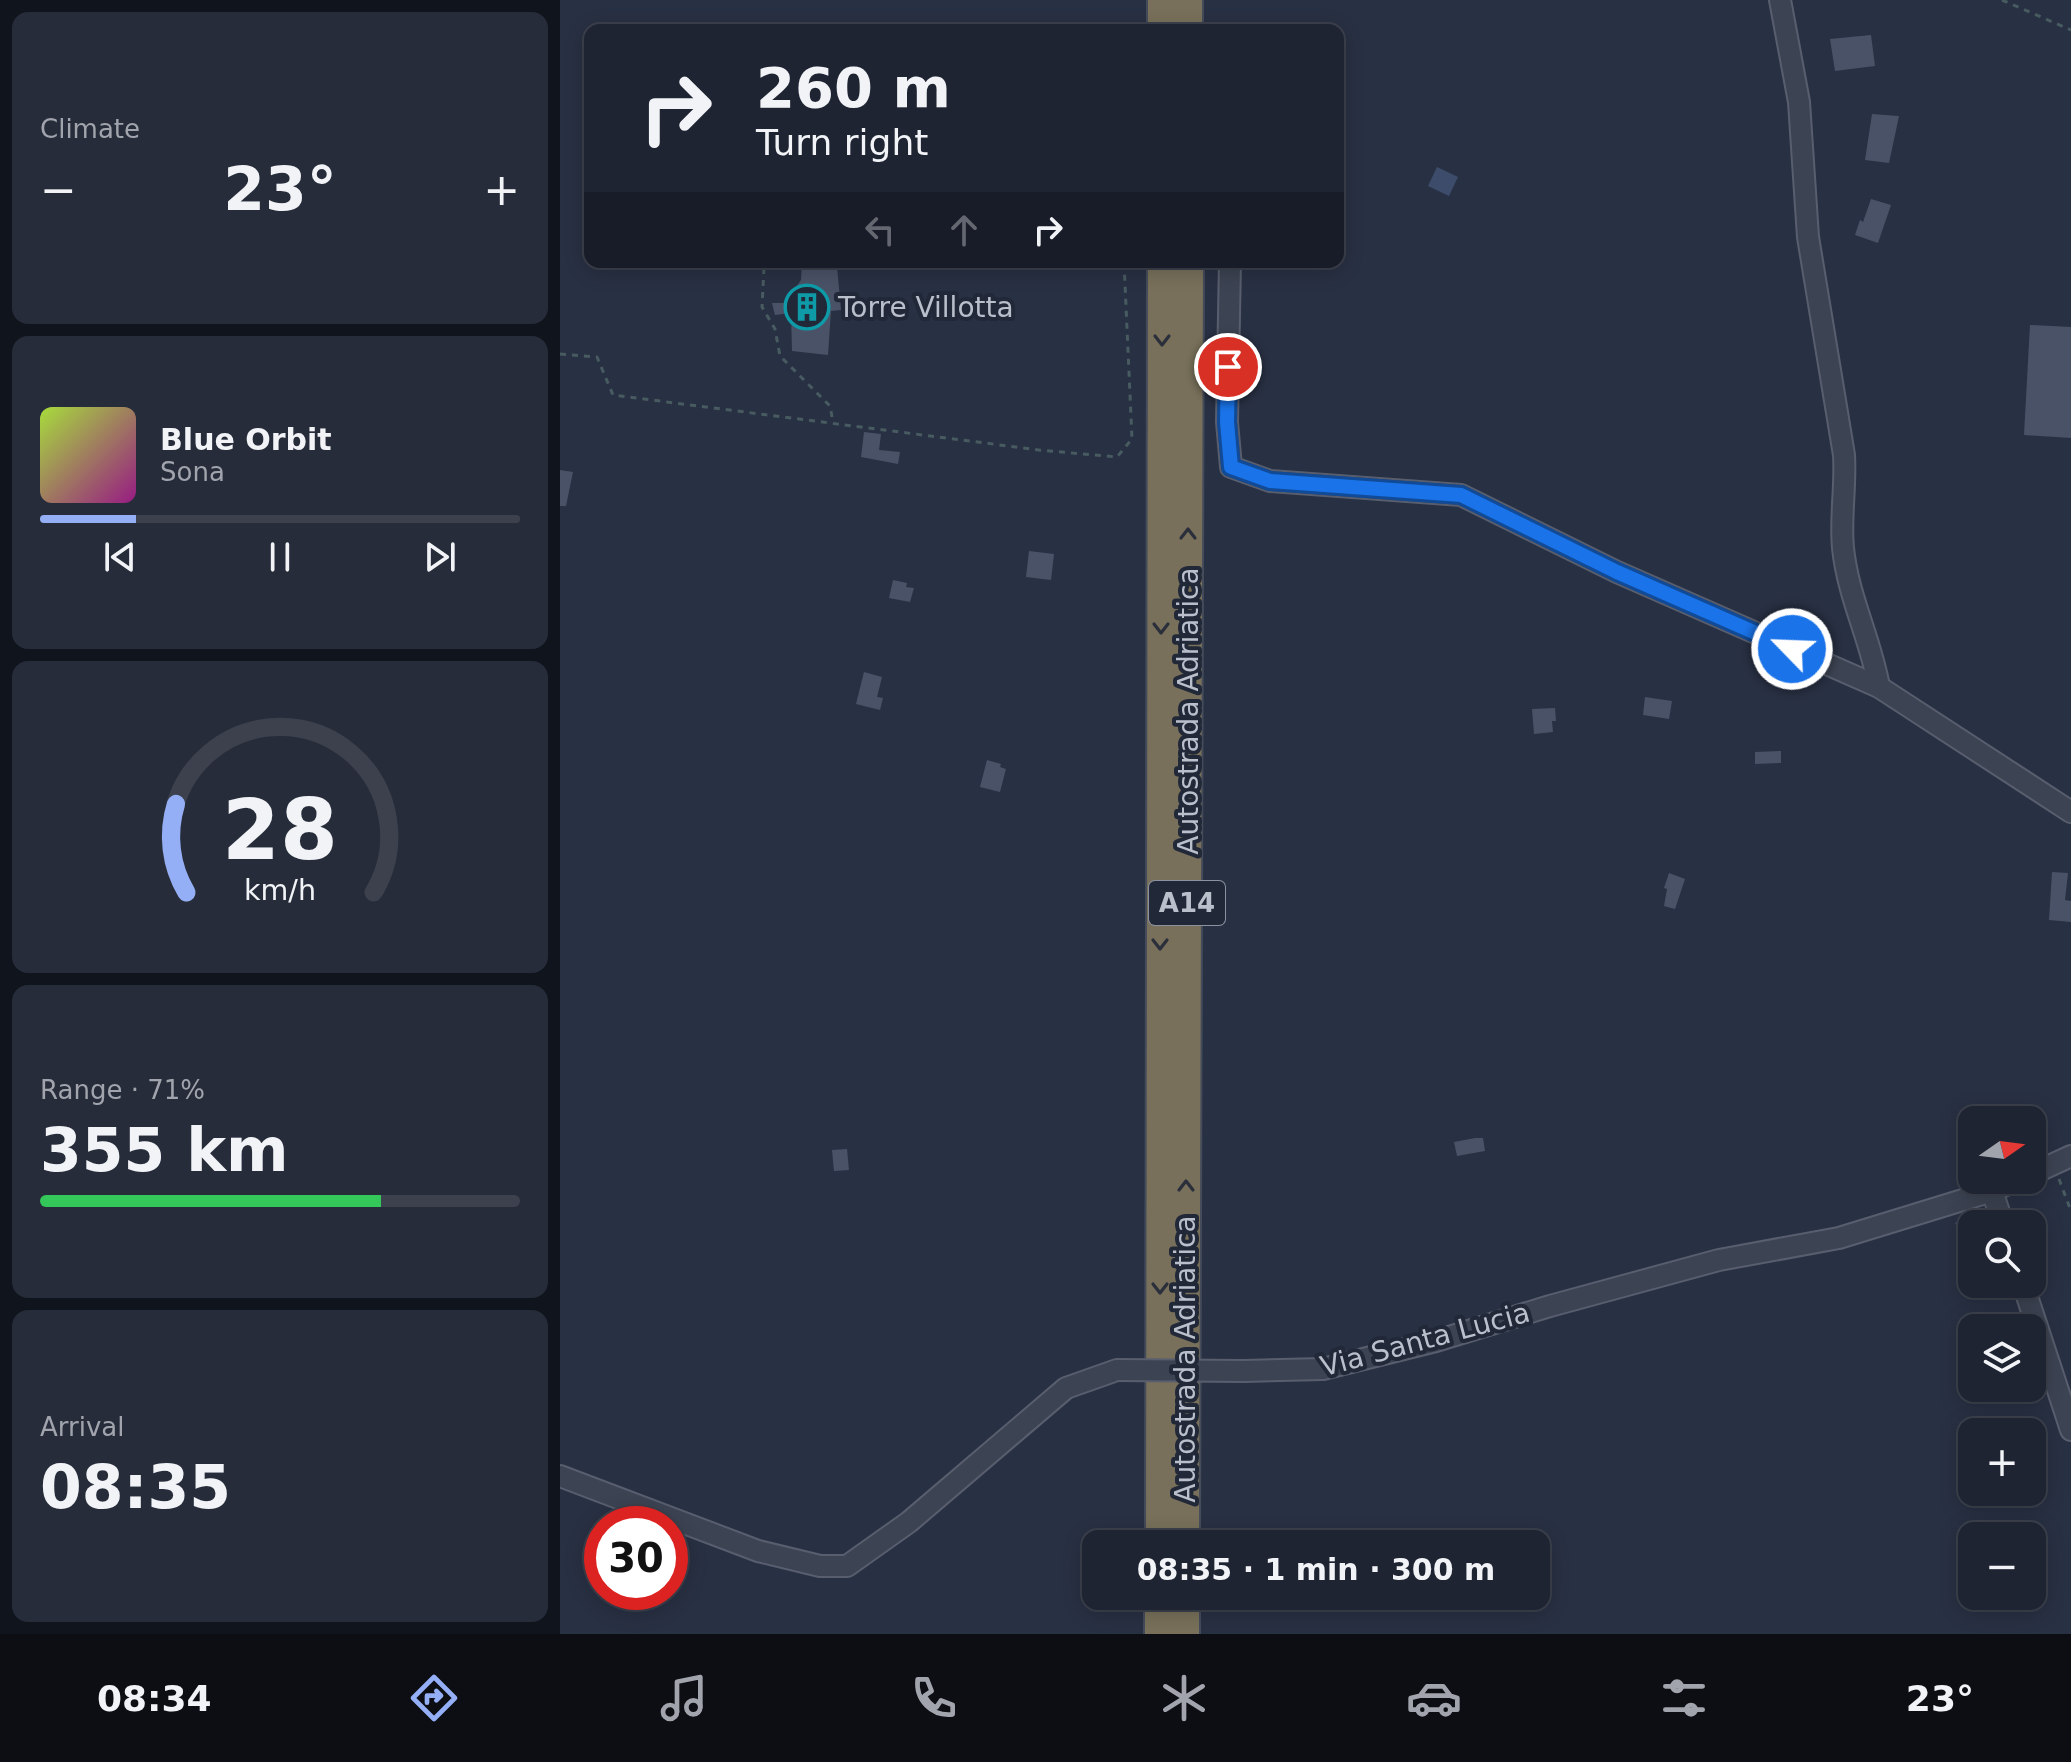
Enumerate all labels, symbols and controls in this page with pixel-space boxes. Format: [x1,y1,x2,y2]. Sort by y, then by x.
text: 260 m [756,55,951,120]
icon: right [624,56,728,160]
text: Climate [40,114,140,144]
text: Turn right [756,122,928,163]
text: 23° [223,154,337,224]
text: − [40,164,77,215]
text: + [483,164,520,215]
icon: left [858,208,902,252]
icon: ahead [942,208,986,252]
icon: right [1026,208,1070,252]
building icon: Torre Villotta [783,283,831,331]
place label: Torre Villotta [837,291,1014,324]
pin [1194,333,1262,401]
one-way arrow [1153,334,1171,347]
icon: arrive [1206,345,1250,389]
text: Blue Orbit [160,422,332,457]
text: Sona [160,457,225,487]
one-way arrow [1179,527,1197,540]
icon: previous [98,535,142,579]
icon: pause [258,535,302,579]
icon: next [418,535,462,579]
street label: Autostrada Adriatica [1172,567,1205,855]
position arrow [1750,607,1834,691]
one-way arrow [1152,622,1170,635]
text: 28 [222,782,338,879]
text: km/h [244,873,316,907]
road number: A14 [1149,881,1225,925]
one-way arrow [1151,938,1169,951]
text: Range · 71% [40,1075,205,1105]
north arrow [1958,1106,2046,1194]
map controls [1958,1106,2046,1610]
text: 355 km [40,1115,289,1185]
one-way arrow [1177,1179,1195,1192]
button: search [1958,1210,2046,1298]
street label: Autostrada Adriatica [1169,1215,1202,1503]
one-way arrow [1151,1282,1169,1295]
street label: Via Santa Lucia [1317,1296,1533,1383]
button: layers [1958,1314,2046,1402]
text: Arrival [40,1412,124,1442]
button: + [1958,1418,2046,1506]
text: 08:35 [40,1452,231,1522]
speed limit sign: 30 [584,1506,688,1610]
button: − [1958,1522,2046,1610]
text: 08:35 · 1 min · 300 m [1137,1552,1495,1587]
icon: directions [406,1670,462,1726]
icon: music [656,1670,712,1726]
icon: phone [906,1670,962,1726]
icon: climate [1156,1670,1212,1726]
icon: car [1406,1670,1462,1726]
icon: filters [1656,1670,1712,1726]
text: 08:34 [97,1678,212,1719]
text: 23° [1906,1678,1974,1719]

